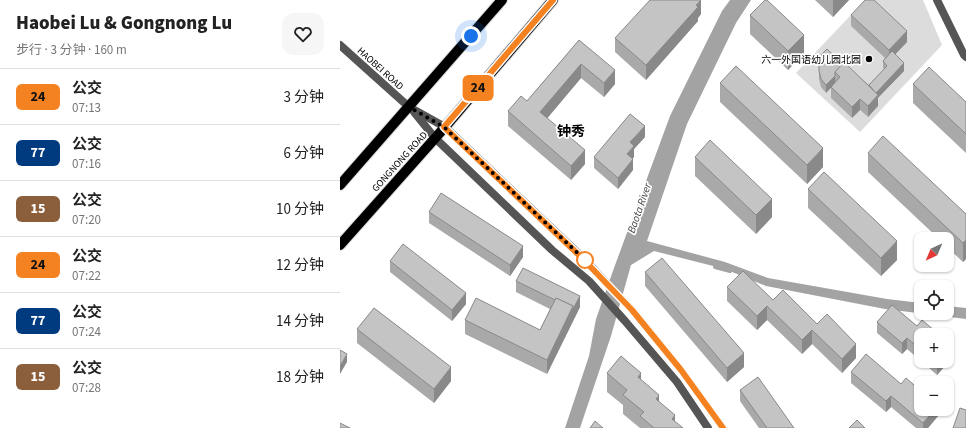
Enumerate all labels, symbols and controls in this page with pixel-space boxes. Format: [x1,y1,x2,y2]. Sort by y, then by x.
text: Haobei Lu & Gongnong Lu [16,10,232,37]
button: heart [282,13,324,55]
your location [461,26,481,46]
text: 步行 · 3 分钟 · 160 m [16,41,127,59]
street label: HAOBEI ROAD [354,44,407,93]
place label: 六一外国语幼儿园北园 [761,53,861,67]
marker: 六一外国语幼儿园北园 [864,54,874,64]
line badge: 24 [460,75,496,101]
text: 公交 [72,78,102,99]
text: 24 [471,78,485,98]
text: 24 [31,87,45,107]
text: 3 分钟 [284,87,324,108]
text: 07:13 [72,99,101,117]
district label: 钟秀 [557,122,585,142]
street label: GONGNONG ROAD [369,128,431,195]
text: 公交 [72,134,102,155]
text: 77 [31,143,45,163]
text: 6 分钟 [284,143,324,164]
text: 07:16 [72,155,101,173]
water label: Baota River [624,180,655,235]
text: 公交 [72,190,102,211]
text: 15 [31,199,45,219]
text: 10 分钟 [276,199,324,220]
text: 07:20 [72,211,101,229]
north arrow [914,232,954,272]
map controls [914,232,954,416]
text: 公交 [72,246,102,267]
unlabelled marker [576,251,594,269]
text: 24 [31,255,45,275]
text: 12 分钟 [276,255,324,276]
text: 07:22 [72,267,101,285]
button: locate [914,280,954,320]
text: 公交 [72,302,102,323]
text: 77 [31,311,45,331]
text: 14 分钟 [276,311,324,332]
text: 07:24 [72,323,101,341]
button: + [914,328,954,368]
text: 公交 [72,358,102,379]
text: 15 [31,367,45,387]
text: 18 分钟 [276,367,324,388]
button: − [914,376,954,416]
text: 07:28 [72,379,101,397]

